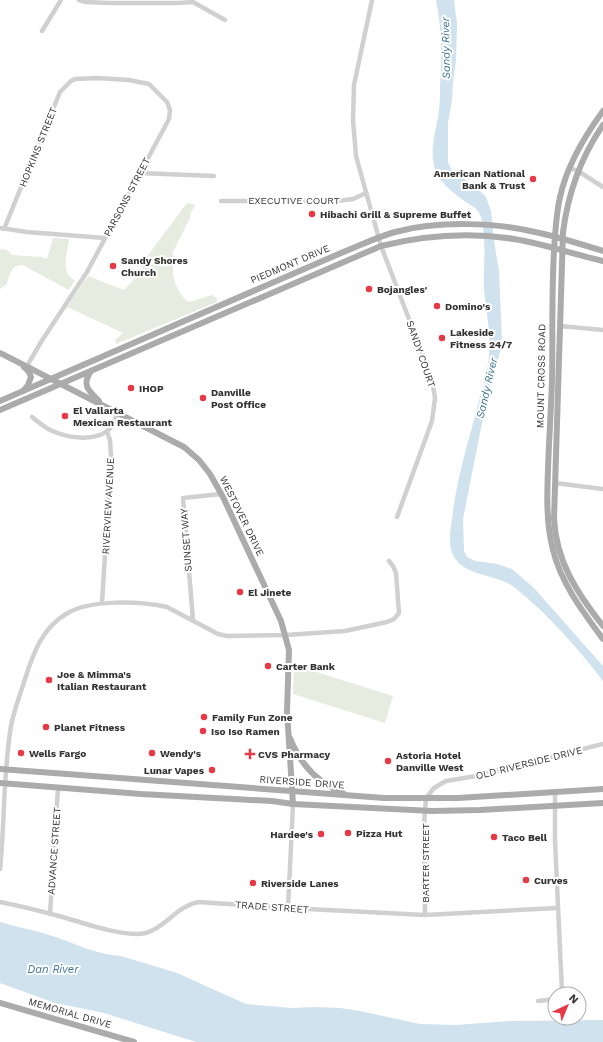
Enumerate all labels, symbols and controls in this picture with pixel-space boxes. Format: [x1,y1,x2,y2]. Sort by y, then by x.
water label: Sandy River [439,16,453,79]
street label: HOPKINS STREET [17,105,59,189]
street label: PARSONS STREET [102,156,152,238]
place label: American National Bank & Trust [434,168,526,191]
marker: American National Bank & Trust [528,174,538,184]
street label: EXECUTIVE COURT [248,195,340,206]
marker: Hibachi Grill & Supreme Buffet [307,209,317,219]
place label: Hibachi Grill & Supreme Buffet [320,209,472,220]
street label: PIEDMONT DRIVE [249,242,331,286]
place label: Sandy Shores Church [121,255,189,278]
marker: Sandy Shores Church [108,261,118,271]
marker: Bojangles' [364,284,374,294]
place label: Bojangles' [377,284,428,295]
marker: Domino's [432,301,442,311]
place label: Domino's [445,301,491,312]
street label: SANDY COURT [404,319,438,389]
street label: MOUNT CROSS ROAD [535,324,547,428]
place label: Lakeside Fitness 24/7 [450,327,512,350]
marker: Lakeside Fitness 24/7 [437,333,447,343]
water label: Sandy River [474,356,500,420]
marker: IHOP [126,383,136,393]
place label: IHOP [139,383,164,394]
place label: Danville Post Office [211,387,266,410]
marker: Danville Post Office [198,393,208,403]
place label: El Vallarta Mexican Restaurant [73,405,172,428]
marker: El Vallarta Mexican Restaurant [60,411,70,421]
street label: RIVERVIEW AVENUE [100,457,116,555]
street label: WESTOVER DRIVE [218,474,266,558]
street label: SUNSET WAY [178,508,194,572]
marker: El Jinete [235,587,245,597]
place label: El Jinete [248,587,292,598]
marker: Carter Bank [263,661,273,671]
place label: Carter Bank [276,661,336,672]
place label: Joe & Mimma's Italian Restaurant [57,669,147,692]
marker: Joe & Mimma's Italian Restaurant [44,675,54,685]
marker: Family Fun Zone [199,712,209,722]
place label: Family Fun Zone [212,712,293,723]
marker: Planet Fitness [41,722,51,732]
place label: Planet Fitness [54,722,126,733]
marker: Iso Iso Ramen [198,726,208,736]
place label: Iso Iso Ramen [211,726,280,737]
street label: OLD RIVERSIDE DRIVE [475,744,583,782]
marker: Wells Fargo [16,748,26,758]
place label: Wells Fargo [29,748,86,759]
marker: Wendy's [147,748,157,758]
place label: Wendy's [160,748,202,759]
marker: CVS Pharmacy [245,749,255,759]
place label: CVS Pharmacy [258,749,331,760]
place label: Astoria Hotel Danville West [396,750,464,773]
marker: Astoria Hotel Danville West [383,756,393,766]
place label: Lunar Vapes [144,765,205,776]
marker: Lunar Vapes [207,765,217,775]
street label: RIVERSIDE DRIVE [259,774,345,790]
street label: ADVANCE STREET [45,807,63,895]
street label: BARTER STREET [420,823,431,903]
marker: Pizza Hut [343,828,353,838]
place label: Pizza Hut [356,828,403,839]
place label: Hardee's [270,829,314,840]
marker: Hardee's [316,829,326,839]
marker: Taco Bell [489,832,499,842]
place label: Taco Bell [502,832,548,843]
marker: Curves [521,875,531,885]
place label: Curves [534,875,569,886]
marker: Riverside Lanes [248,878,258,888]
place label: Riverside Lanes [261,878,339,889]
street label: TRADE STREET [235,899,309,915]
water label: Dan River [28,963,79,976]
north arrow [547,986,587,1026]
text: N [566,992,581,1007]
street label: MEMORIAL DRIVE [27,996,113,1030]

